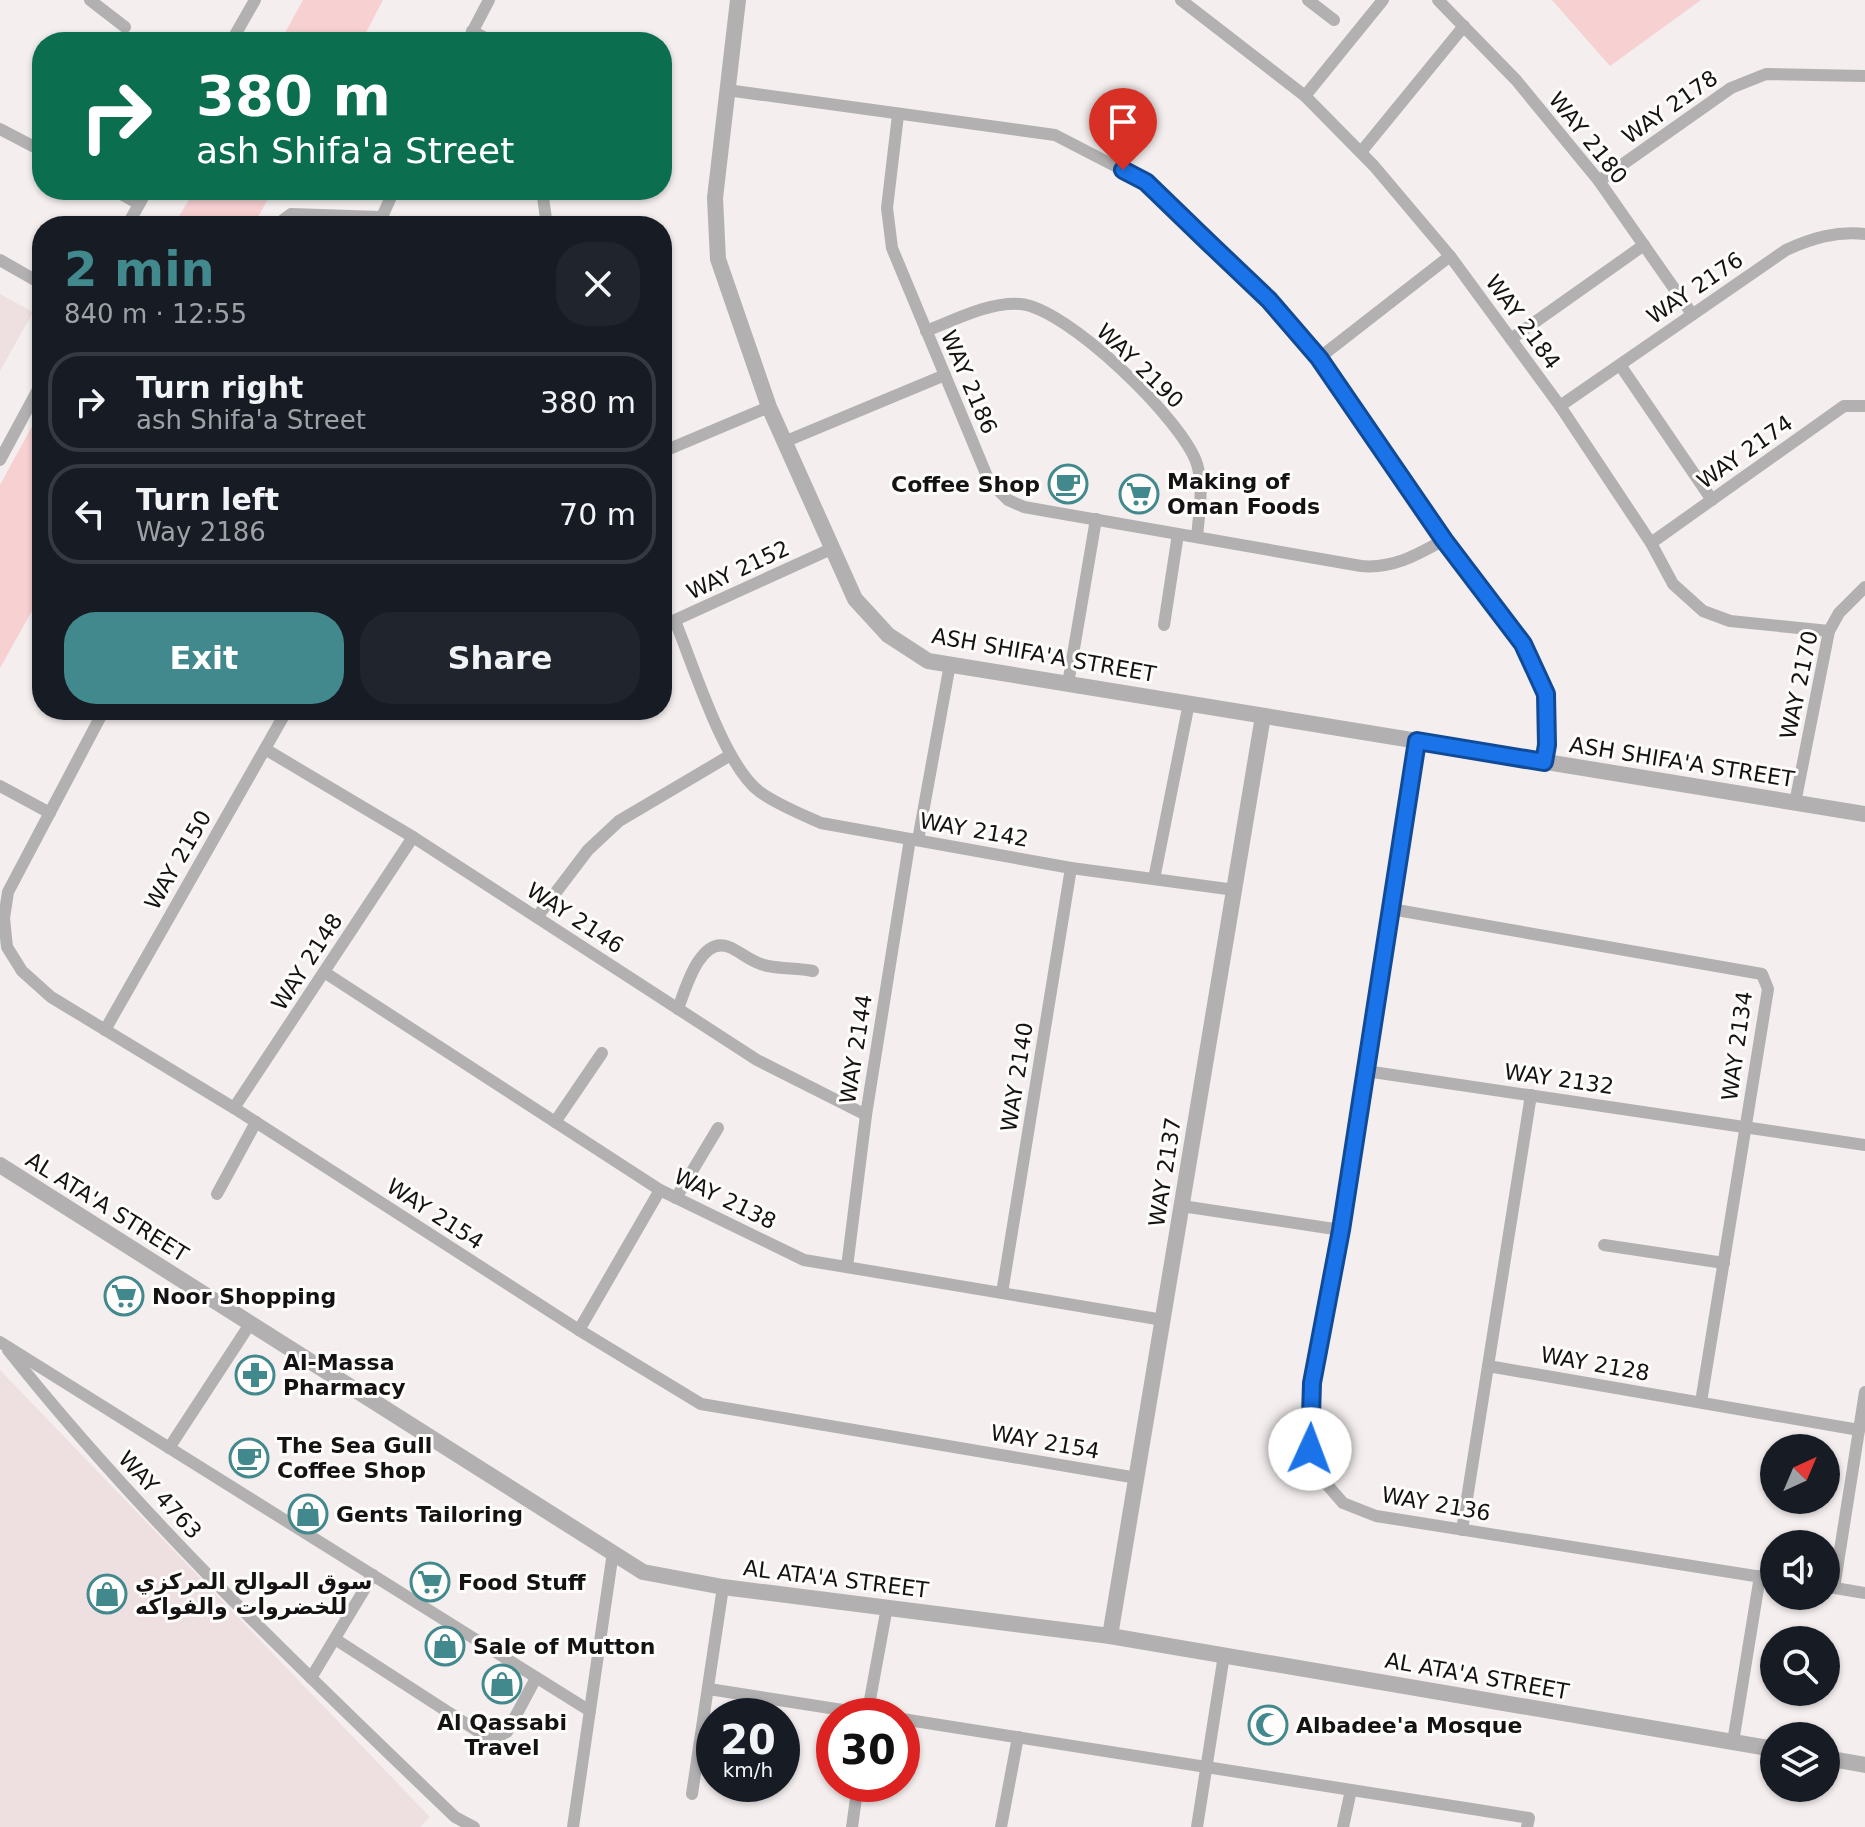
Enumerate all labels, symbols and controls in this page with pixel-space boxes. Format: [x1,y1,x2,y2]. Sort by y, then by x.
text: 380 m [196,63,391,128]
icon: right [64,64,168,168]
street label: WAY 2178 [1618,65,1722,149]
street label: WAY 2180 [1544,87,1632,189]
pin [1089,88,1157,170]
icon: arrive [1101,100,1145,144]
text: ash Shifa'a Street [196,130,514,171]
text: 2 min [64,241,215,297]
button: close [556,242,640,326]
street label: WAY 2176 [1642,247,1748,329]
street label: WAY 2184 [1480,270,1566,374]
text: 840 m · 12:55 [64,299,247,329]
street label: WAY 2190 [1092,319,1188,413]
street label: WAY 2186 [936,326,1002,438]
text: Turn right [136,370,303,405]
icon: right [68,380,112,424]
text: 380 m [540,385,636,420]
text: ash Shifa'a Street [136,405,366,435]
street label: WAY 2174 [1693,410,1797,494]
cafe icon: Coffee Shop [1047,463,1089,505]
place label: Making of Oman Foods [1167,469,1320,519]
place label: Coffee Shop [891,472,1040,497]
supermarket icon: Making of Oman Foods [1118,473,1160,515]
text: Turn left [136,482,279,517]
icon: left [68,492,112,536]
text: 70 m [559,497,636,532]
text: Way 2186 [136,517,266,547]
street label: WAY 2152 [683,535,793,605]
button: Exit [64,612,344,704]
button: Share [360,612,640,704]
street label: ASH SHIFA'A STREET [930,623,1159,687]
street label: WAY 2170 [1775,628,1823,742]
street label: ASH SHIFA'A STREET [1568,732,1797,792]
street label: WAY 2150 [140,806,216,914]
street label: WAY 2142 [918,808,1030,852]
street label: WAY 2146 [522,877,628,959]
street label: WAY 2148 [266,909,348,1015]
street label: WAY 2134 [1717,990,1757,1102]
street label: WAY 2144 [835,993,877,1105]
street label: WAY 2140 [996,1021,1038,1133]
street label: WAY 2132 [1503,1059,1615,1099]
street label: WAY 2137 [1144,1116,1186,1228]
street label: AL ATA'A STREET [21,1147,193,1267]
street label: WAY 2138 [670,1164,780,1234]
street label: WAY 2154 [382,1173,488,1255]
supermarket icon: Noor Shopping [103,1275,145,1317]
place label: Noor Shopping [152,1284,336,1309]
street label: WAY 2128 [1539,1342,1651,1386]
place label: Al-Massa Pharmacy [283,1350,406,1400]
pharmacy icon: Al-Massa Pharmacy [234,1354,276,1396]
position arrow [1268,1407,1352,1491]
street label: WAY 2154 [989,1420,1101,1464]
place label: The Sea Gull Coffee Shop [277,1433,432,1483]
north arrow [1760,1434,1840,1514]
map controls [1760,1434,1840,1802]
cafe icon: The Sea Gull Coffee Shop [228,1437,270,1479]
street label: WAY 4763 [113,1446,207,1544]
street label: WAY 2136 [1380,1482,1492,1526]
shop icon: Gents Tailoring [287,1493,329,1535]
place label: Gents Tailoring [336,1502,523,1527]
button: sound [1760,1530,1840,1610]
street label: AL ATA'A STREET [742,1555,931,1603]
supermarket icon: Food Stuff [409,1561,451,1603]
place label: سوق الموالح المركزي للخضروات والفواكه [135,1569,372,1620]
place label: Food Stuff [458,1570,587,1595]
shop icon: سوق الموالح المركزي للخضروات والفواكه [86,1573,128,1615]
shop icon: Sale of Mutton [424,1625,466,1667]
button: search [1760,1626,1840,1706]
place label: Sale of Mutton [473,1634,656,1659]
street label: AL ATA'A STREET [1383,1648,1572,1705]
shop icon: Al Qassabi Travel [481,1663,523,1705]
speed limit sign: 30 [816,1698,920,1802]
mosque icon: Albadee'a Mosque [1247,1704,1289,1746]
place label: Al Qassabi Travel [437,1710,567,1760]
place label: Albadee'a Mosque [1296,1713,1522,1738]
text: 20 [720,1717,776,1763]
button: layers [1760,1722,1840,1802]
text: km/h [723,1758,773,1782]

